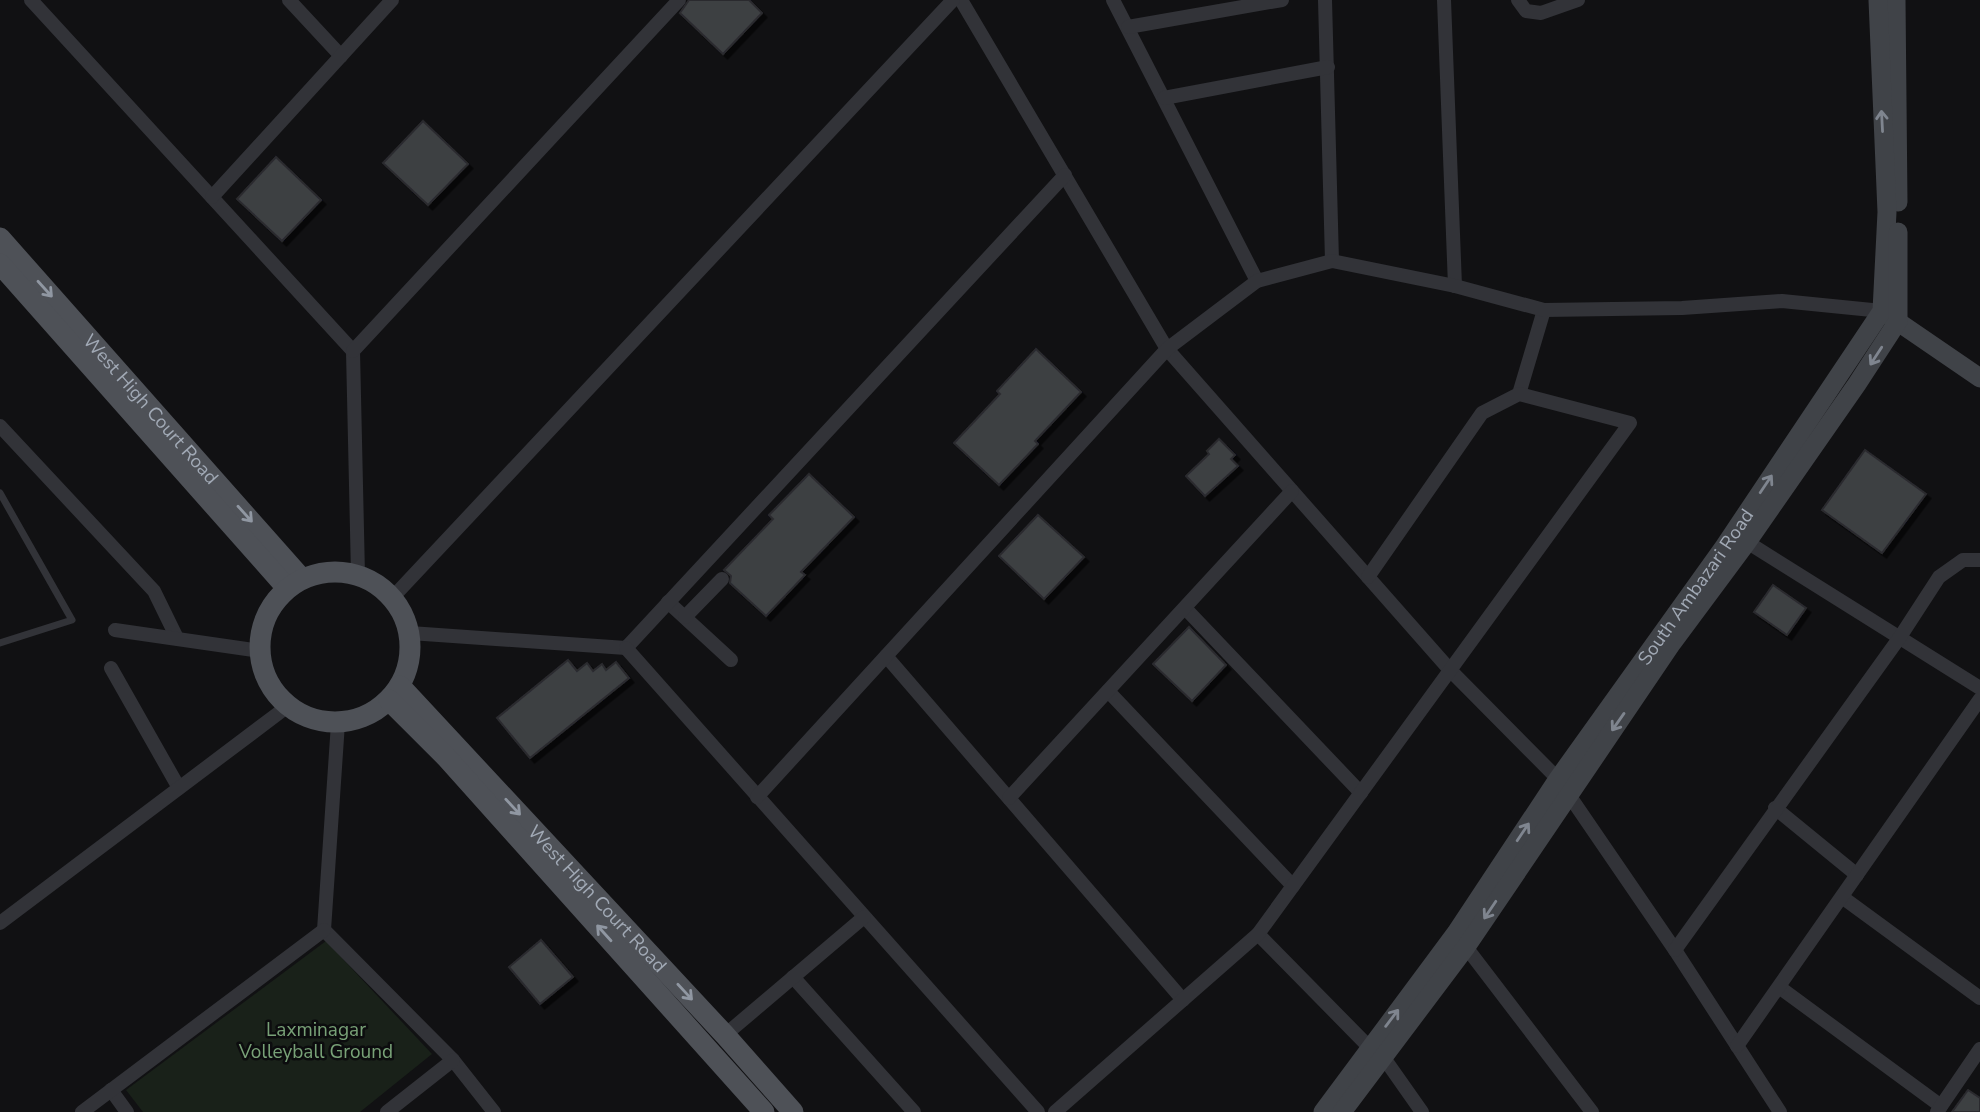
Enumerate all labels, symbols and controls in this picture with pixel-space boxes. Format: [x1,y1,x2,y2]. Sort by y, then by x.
one-way arrow [1875,110,1888,133]
one-way arrow [37,280,54,297]
street label: West High Court Road [77,329,224,490]
one-way arrow [1868,345,1882,365]
one-way arrow [1759,475,1773,495]
street label: South Ambazari Road [1632,504,1760,671]
one-way arrow [237,505,254,522]
one-way arrow [1611,712,1625,731]
one-way arrow [505,798,522,815]
street label: West High Court Road [522,820,672,978]
one-way arrow [1516,822,1530,842]
one-way arrow [1483,900,1497,919]
one-way arrow [596,924,612,942]
one-way arrow [677,983,694,1000]
one-way arrow [1385,1009,1400,1027]
park label: Laxminagar Volleyball Ground [238,1017,393,1065]

